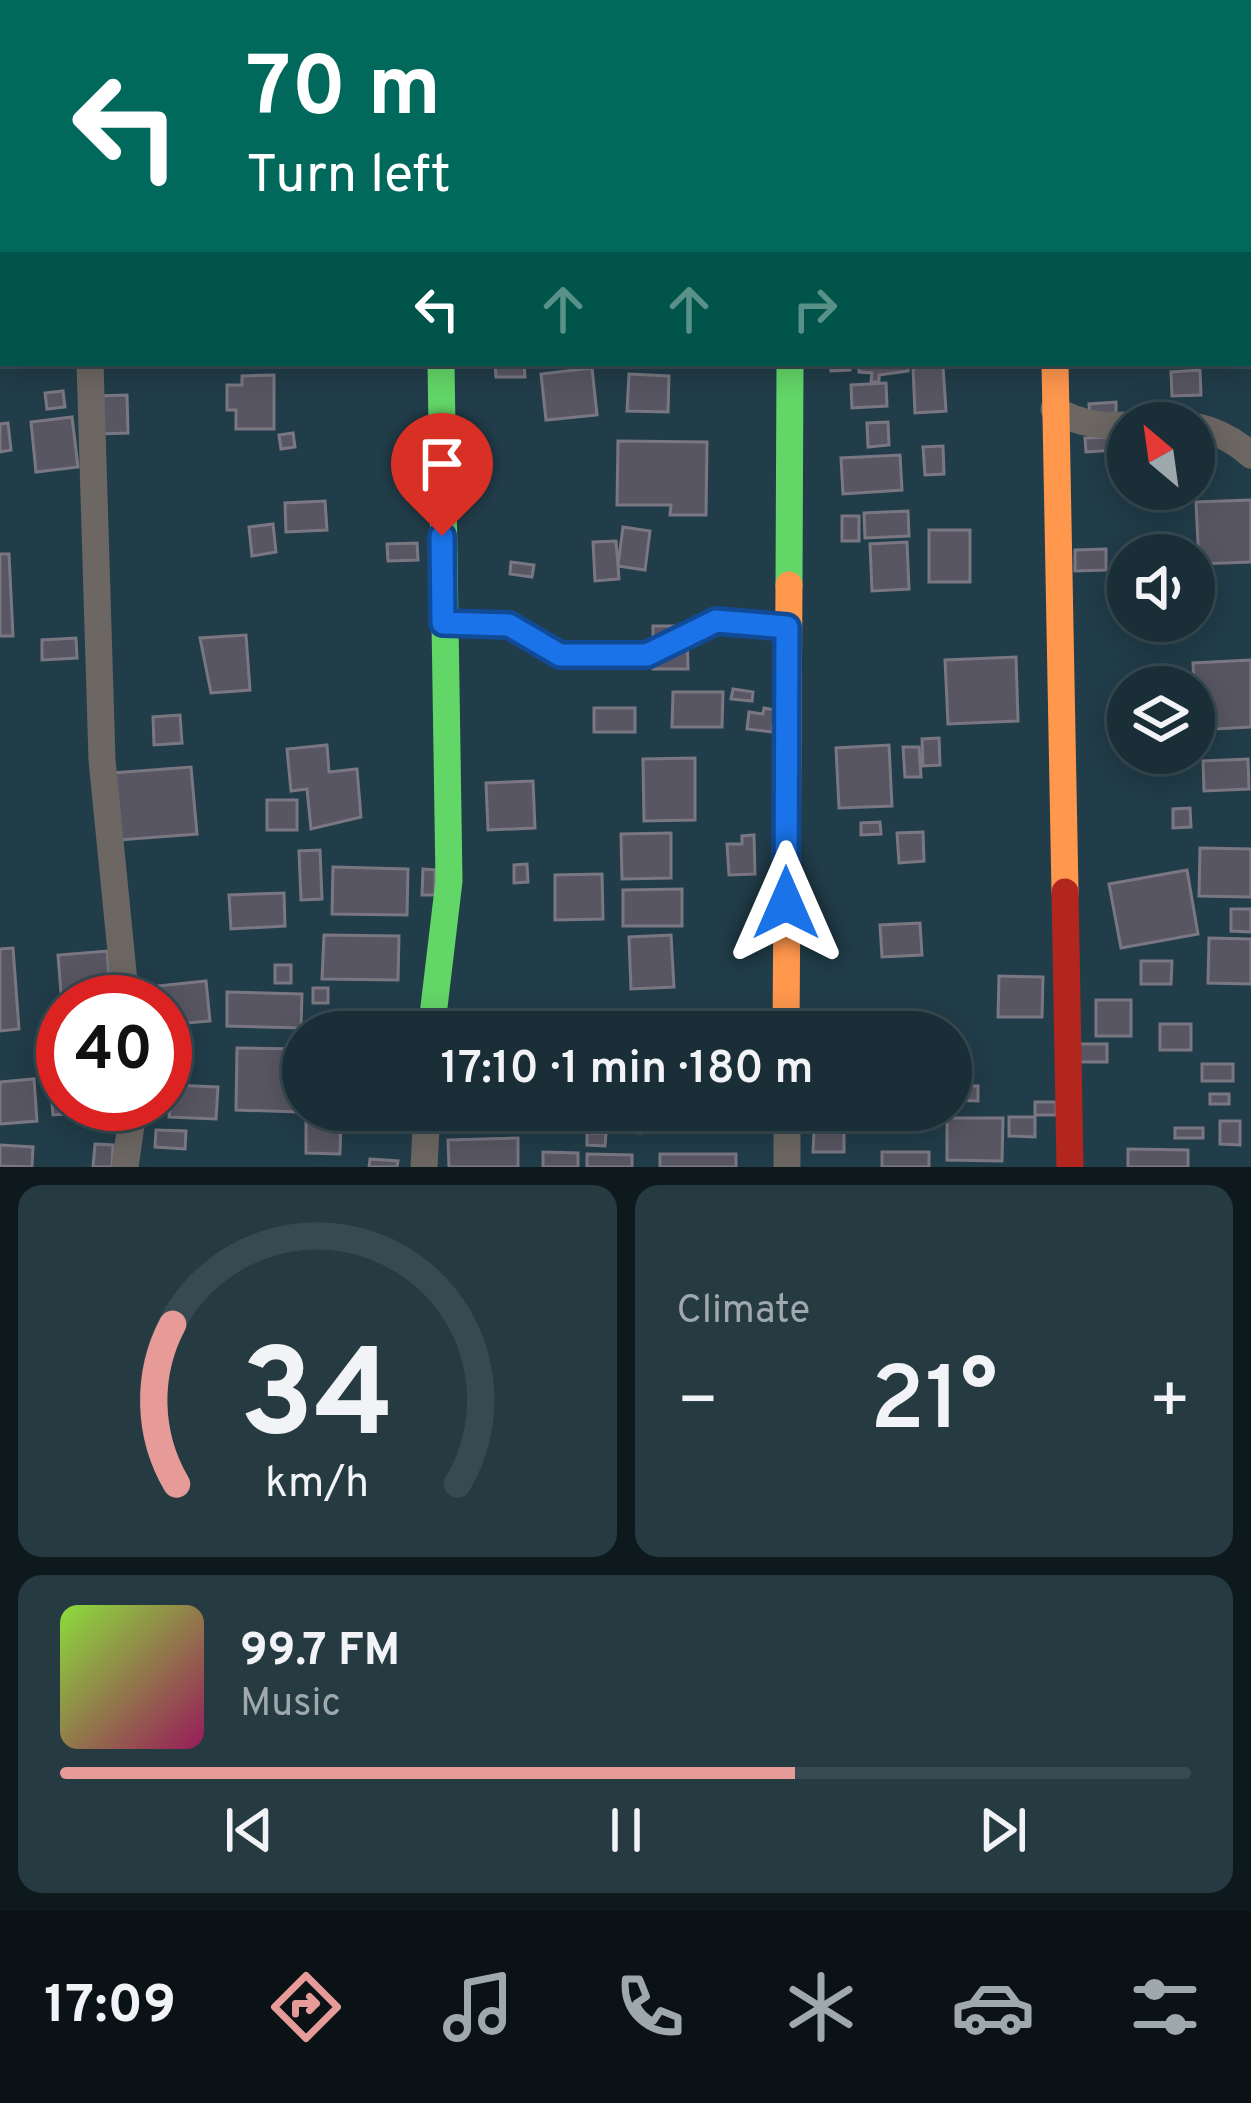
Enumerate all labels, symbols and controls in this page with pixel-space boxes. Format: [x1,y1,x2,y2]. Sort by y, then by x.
text: 70 m [246,39,441,145]
icon: left [48,48,204,204]
text: Turn left [246,143,451,212]
icon: left [404,276,470,342]
icon: ahead [530,276,596,342]
icon: ahead [656,276,722,342]
icon: right [782,276,848,342]
north arrow [1107,402,1215,510]
map controls [1107,402,1215,774]
pin [391,413,493,536]
icon: arrive [409,431,475,497]
button: sound [1107,534,1215,642]
button: layers [1107,666,1215,774]
position arrow [723,840,849,966]
speed limit sign: 40 [36,975,192,1131]
text: 17:10 · 1 min · 180 m [440,1042,814,1099]
text: Climate [677,1288,810,1337]
text: 34 [240,1323,395,1481]
text: 21° [870,1348,998,1461]
text: − [677,1363,719,1446]
text: + [1148,1363,1191,1446]
text: km/h [265,1458,369,1512]
text: 99.7 FM [240,1624,400,1681]
text: Music [240,1681,341,1730]
icon: previous [216,1797,282,1863]
icon: pause [593,1797,659,1863]
icon: next [970,1797,1036,1863]
icon: directions [264,1965,348,2049]
icon: music [436,1965,520,2049]
icon: phone [608,1965,692,2049]
icon: climate [779,1965,863,2049]
icon: car [951,1965,1035,2049]
icon: filters [1123,1965,1207,2049]
text: 17:09 [44,1973,176,2042]

